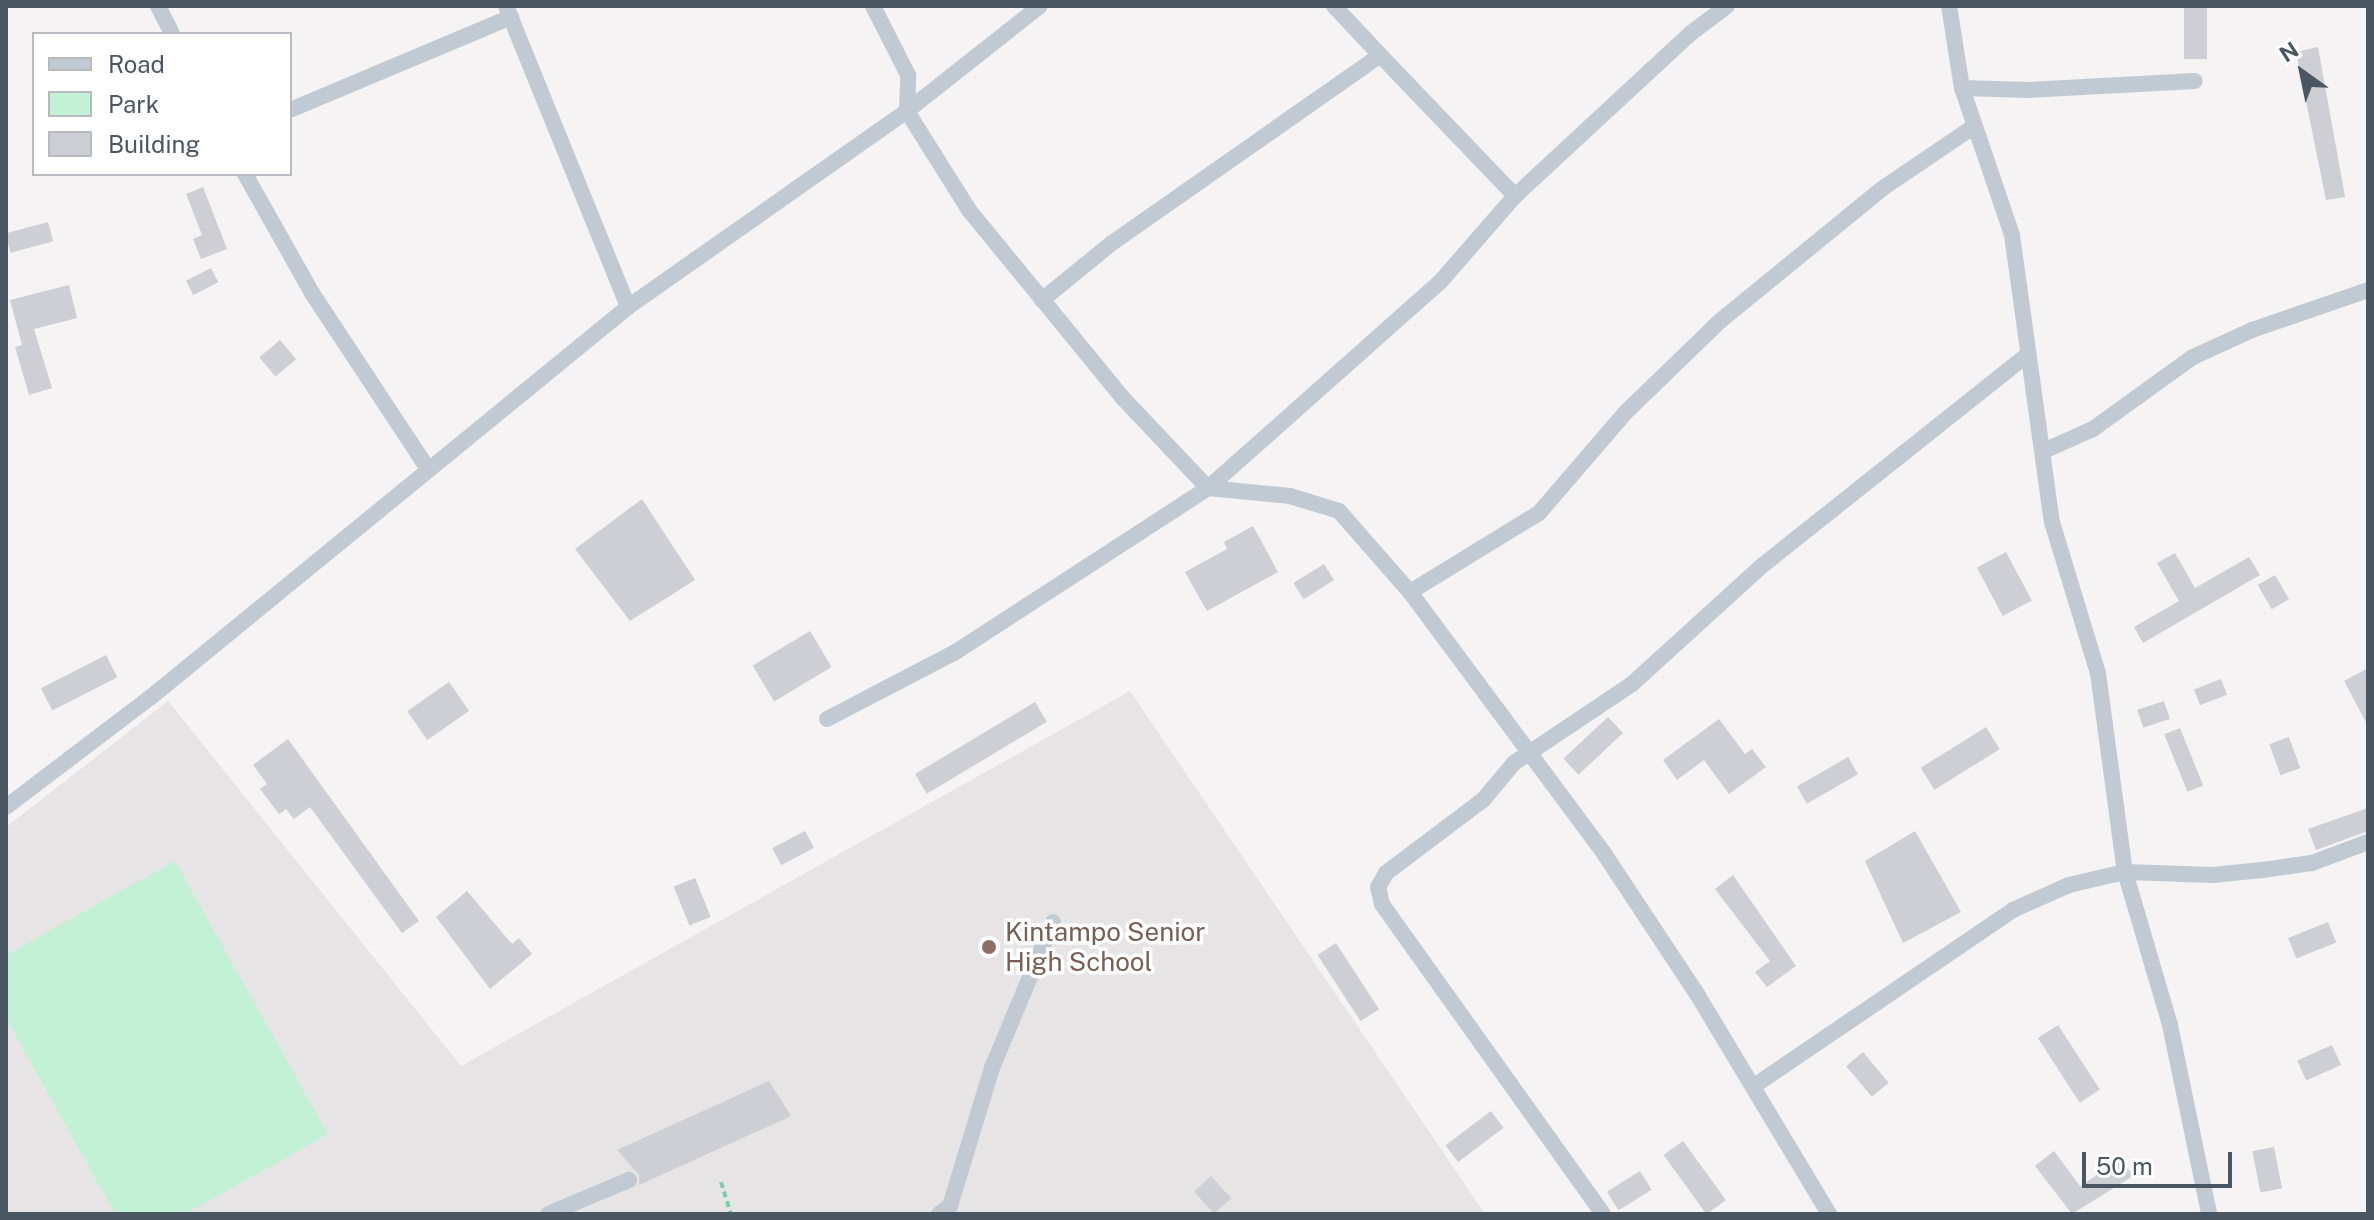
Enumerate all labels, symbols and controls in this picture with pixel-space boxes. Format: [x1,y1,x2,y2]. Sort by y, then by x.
legend [32,32,292,176]
north arrow [2262,32,2342,112]
text: N [2275,36,2303,67]
text: Road [108,50,165,78]
text: Park [108,90,159,118]
text: Building [108,130,200,158]
place label: Kintampo Senior High School [1005,916,1206,978]
marker: Kintampo Senior High School [980,938,998,956]
scale bar [2086,1136,2236,1186]
text: 50 m [2096,1152,2153,1180]

